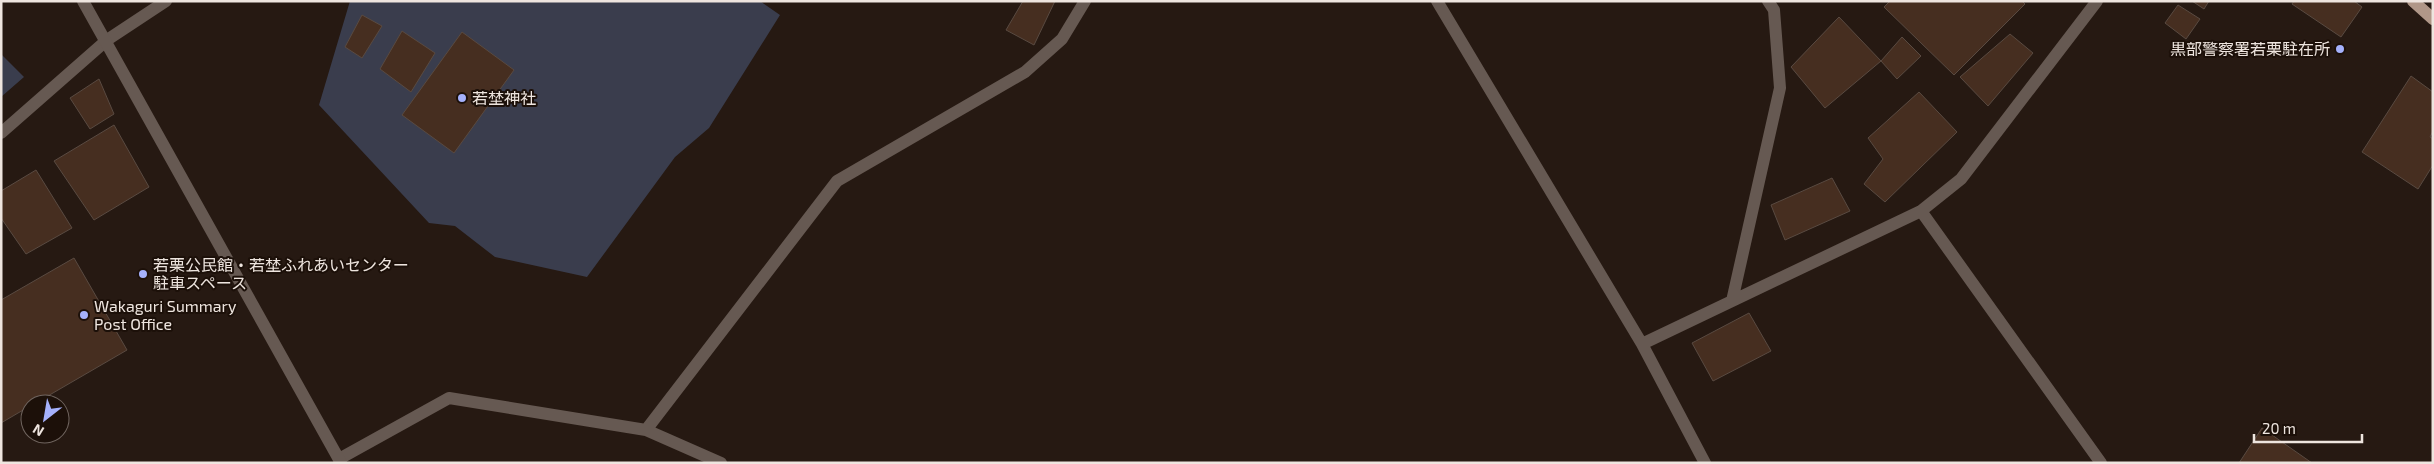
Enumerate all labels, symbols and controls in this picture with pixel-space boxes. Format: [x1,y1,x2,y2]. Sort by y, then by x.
place label: 黒部警察署若栗駐在所 [2170,39,2330,58]
marker: 黒部警察署若栗駐在所 [2334,43,2346,55]
place label: 若埜神社 [472,88,536,107]
marker: 若埜神社 [456,92,468,104]
place label: 若栗公民館・若埜ふれあいセンター 駐車スペース [153,255,409,292]
marker: 若栗公民館・若埜ふれあいセンター 駐車スペース [137,268,149,280]
place label: Wakaguri Summary Post Office [94,296,237,333]
marker: Wakaguri Summary Post Office [78,309,90,321]
north arrow [20,394,70,444]
scale bar [2254,412,2362,444]
text: 20 m [2262,419,2296,437]
text: N [29,421,47,440]

